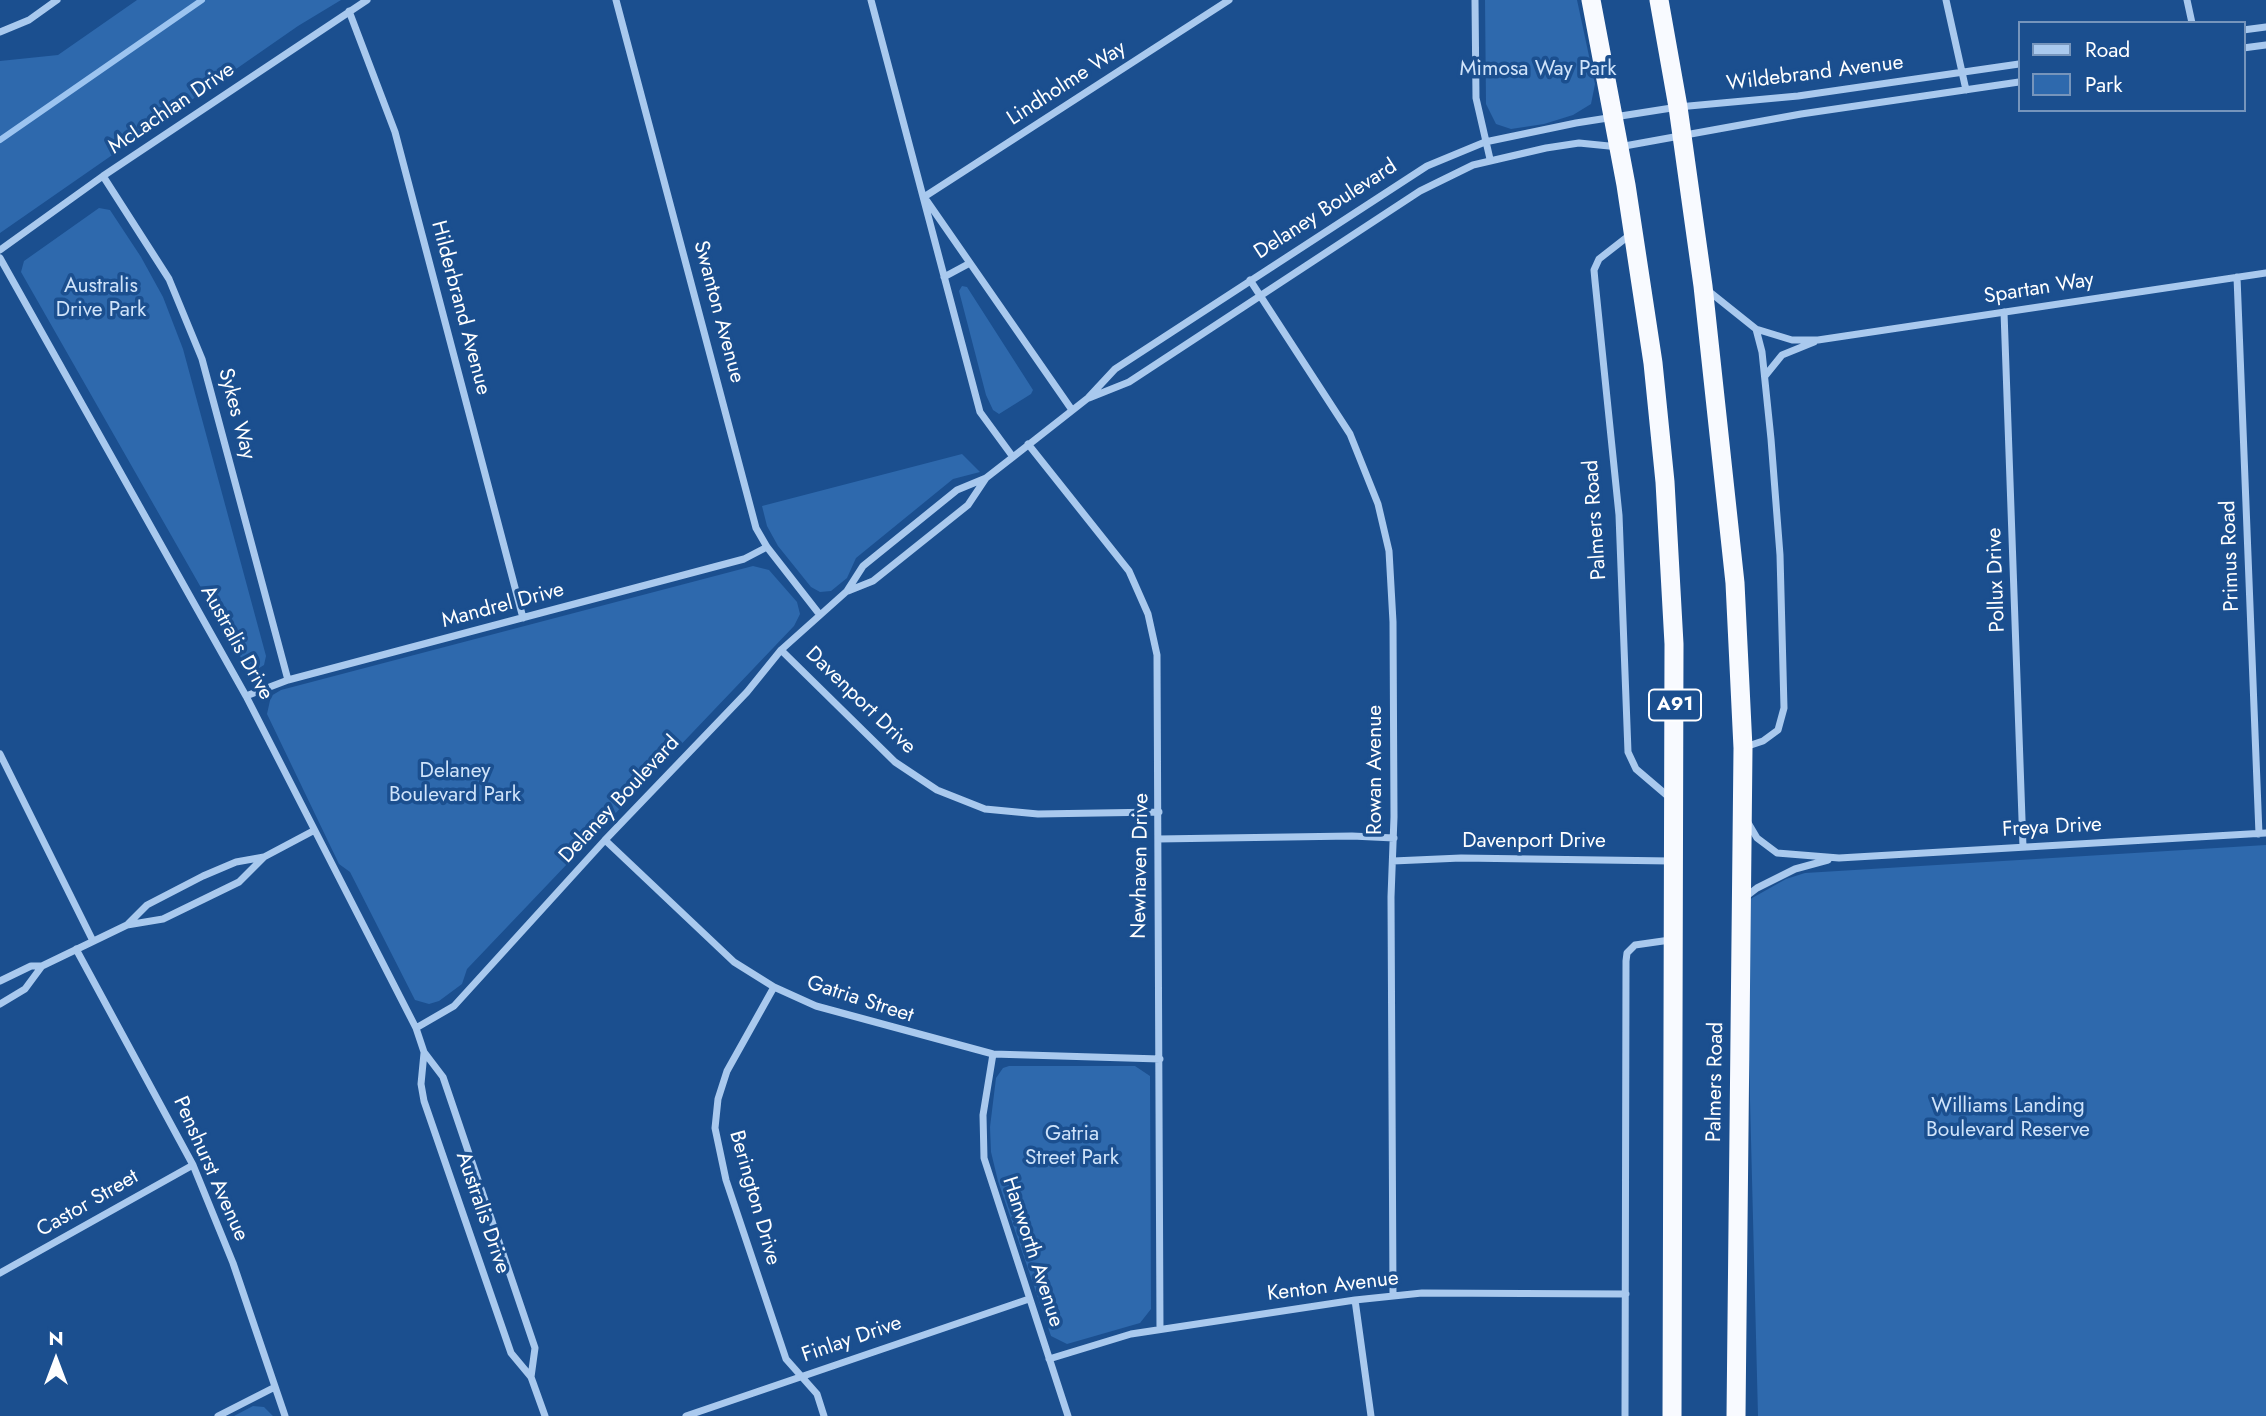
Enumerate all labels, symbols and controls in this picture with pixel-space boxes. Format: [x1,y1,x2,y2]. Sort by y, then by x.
legend [2018,21,2245,112]
text: Road [2085,35,2130,65]
street label: Lindholme Way [1003,36,1131,132]
street label: Wildebrand Avenue [1725,51,1905,97]
park label: Mimosa Way Park [1460,57,1616,83]
street label: McLachlan Drive [104,58,240,160]
text: Park [2085,70,2122,100]
street label: Delaney Boulevard [1250,154,1402,266]
street label: Hilderbrand Avenue [425,218,495,398]
street label: Swanton Avenue [687,238,749,386]
street label: Spartan Way [1982,268,2096,310]
park label: Australis Drive Park [56,274,146,324]
street label: Sykes Way [212,366,260,462]
street label: Palmers Road [1579,459,1613,581]
street label: Primus Road [2216,500,2246,612]
street label: Pollux Drive [1983,527,2011,633]
street label: Mandrel Drive [439,578,567,634]
street label: Australis Drive [194,581,278,705]
street label: Davenport Drive [800,642,920,760]
road number: A91 [1649,690,1701,720]
street label: Rowan Avenue [1363,705,1389,835]
street label: Delaney Boulevard [554,731,686,869]
park label: Delaney Boulevard Park [389,759,521,809]
street label: Newhaven Drive [1127,793,1155,939]
street label: Freya Drive [2002,813,2102,843]
street label: Davenport Drive [1462,829,1606,855]
street label: Gatria Street [804,971,916,1029]
street label: Palmers Road [1702,1022,1730,1142]
street label: Penshurst Avenue [167,1093,253,1245]
park label: Williams Landing Boulevard Reserve [1926,1094,2090,1144]
park label: Gatria Street Park [1025,1122,1119,1172]
street label: Berington Drive [723,1128,785,1268]
street label: Australis Drive [449,1149,515,1277]
street label: Castor Street [33,1165,143,1243]
street label: Hanworth Avenue [996,1174,1068,1330]
street label: Kenton Avenue [1266,1266,1400,1308]
street label: Finlay Drive [799,1311,905,1369]
north arrow [21,1325,91,1395]
text: N [48,1325,64,1352]

